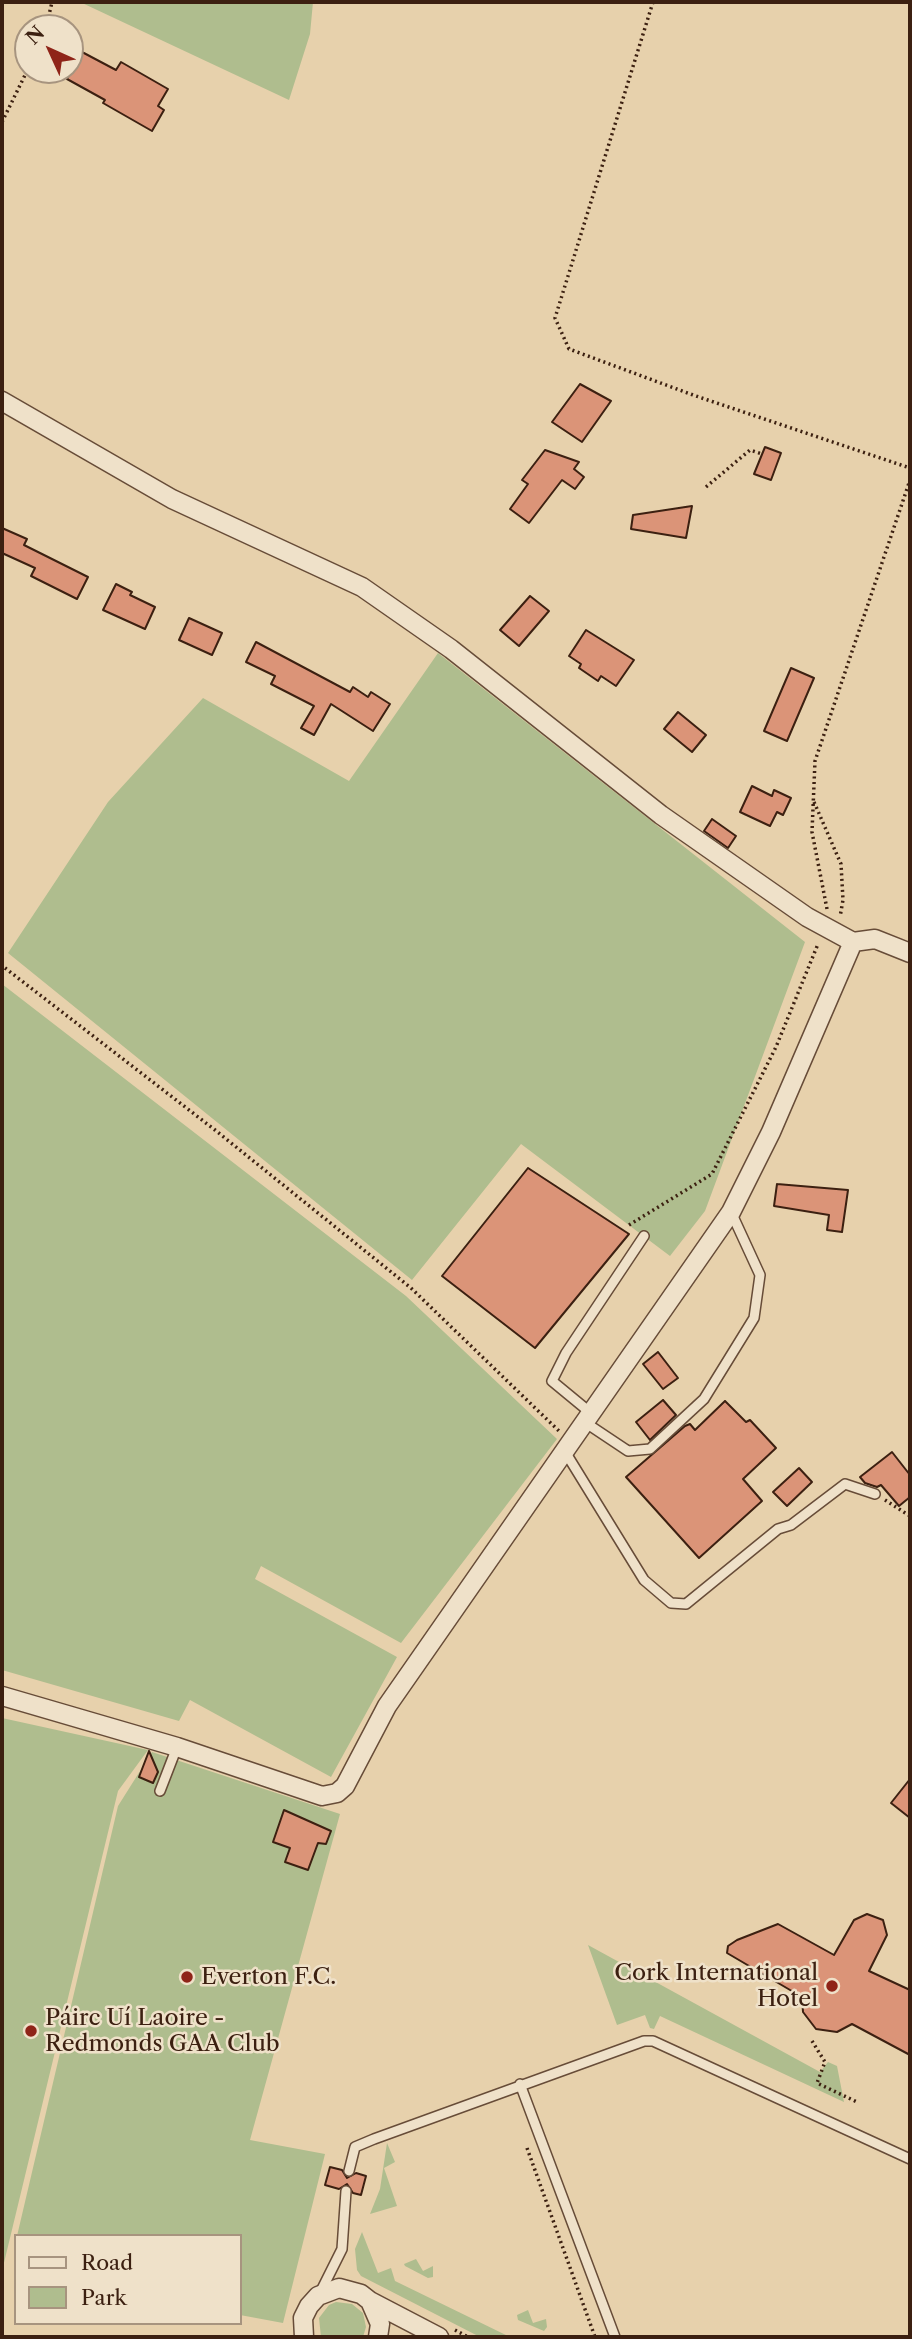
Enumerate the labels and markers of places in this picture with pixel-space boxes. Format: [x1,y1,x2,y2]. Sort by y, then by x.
place label: Cork International Hotel [614,1959,818,2013]
place label: Everton F.C. [201,1963,336,1991]
marker: Everton F.C. [179,1969,195,1985]
marker: Cork International Hotel [824,1978,840,1994]
place label: Páirc Uí Laoire - Redmonds GAA Club [45,2004,280,2058]
marker: Páirc Uí Laoire - Redmonds GAA Club [23,2023,39,2039]

